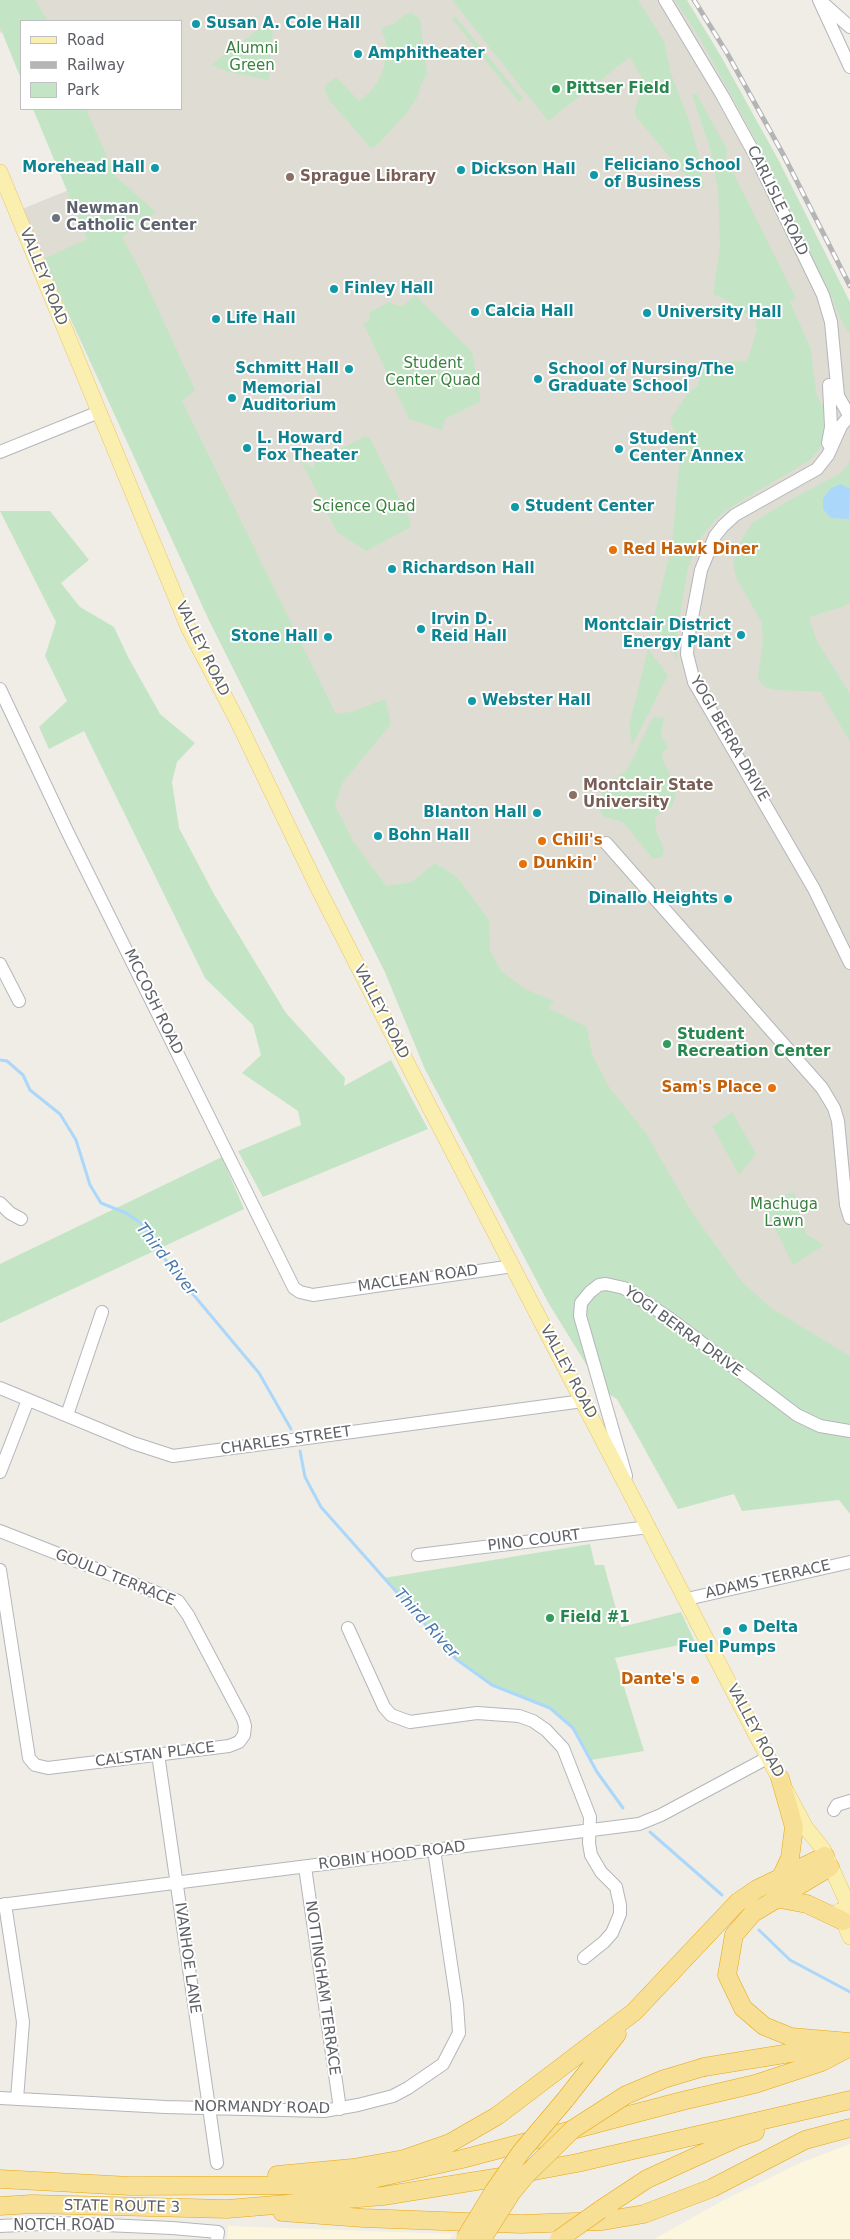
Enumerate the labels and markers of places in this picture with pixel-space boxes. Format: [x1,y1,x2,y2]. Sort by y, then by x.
place label: Susan A. Cole Hall [206,15,360,33]
marker: Susan A. Cole Hall [190,18,202,30]
place label: Amphitheater [368,45,485,63]
marker: Amphitheater [352,48,364,60]
place label: Pittser Field [566,80,670,98]
marker: Pittser Field [550,83,562,95]
place label: Feliciano School of Business [604,157,741,192]
place label: Morehead Hall [22,159,145,177]
place label: Dickson Hall [471,161,576,179]
marker: Morehead Hall [149,162,161,174]
marker: Dickson Hall [455,164,467,176]
place label: Sprague Library [300,168,436,186]
marker: Feliciano School of Business [588,169,600,181]
marker: Sprague Library [284,171,296,183]
place label: Newman Catholic Center [66,200,196,235]
marker: Newman Catholic Center [50,212,62,224]
place label: Finley Hall [344,280,433,298]
marker: Finley Hall [328,283,340,295]
place label: Calcia Hall [485,303,574,321]
place label: University Hall [657,304,782,322]
marker: Calcia Hall [469,306,481,318]
marker: University Hall [641,307,653,319]
place label: Life Hall [226,310,296,328]
marker: Life Hall [210,313,222,325]
place label: Schmitt Hall [235,360,339,378]
place label: School of Nursing/The Graduate School [548,361,734,396]
marker: Schmitt Hall [343,363,355,375]
marker: School of Nursing/The Graduate School [532,373,544,385]
place label: Memorial Auditorium [242,380,336,415]
marker: Memorial Auditorium [226,392,238,404]
place label: L. Howard Fox Theater [257,430,358,465]
place label: Student Center Annex [629,431,744,466]
marker: L. Howard Fox Theater [241,442,253,454]
marker: Student Center Annex [613,443,625,455]
place label: Student Center [525,498,654,516]
marker: Student Center [509,501,521,513]
place label: Red Hawk Diner [623,541,758,559]
marker: Red Hawk Diner [607,544,619,556]
place label: Richardson Hall [402,560,535,578]
marker: Richardson Hall [386,563,398,575]
place label: Irvin D. Reid Hall [431,611,507,646]
place label: Montclair District Energy Plant [584,617,731,652]
marker: Irvin D. Reid Hall [415,623,427,635]
place label: Stone Hall [231,628,318,646]
marker: Montclair District Energy Plant [735,629,747,641]
marker: Stone Hall [322,631,334,643]
place label: Webster Hall [482,692,591,710]
marker: Webster Hall [466,695,478,707]
place label: Montclair State University [583,777,713,812]
marker: Montclair State University [567,789,579,801]
place label: Blanton Hall [423,804,527,822]
marker: Blanton Hall [531,807,543,819]
place label: Bohn Hall [388,827,469,845]
marker: Bohn Hall [372,830,384,842]
place label: Chili's [552,832,603,850]
marker: Chili's [536,835,548,847]
place label: Dunkin' [533,855,597,873]
marker: Dunkin' [517,858,529,870]
place label: Dinallo Heights [588,890,718,908]
marker: Dinallo Heights [722,893,734,905]
place label: Student Recreation Center [677,1026,830,1061]
marker: Student Recreation Center [661,1038,673,1050]
place label: Sam's Place [661,1079,762,1097]
marker: Sam's Place [766,1082,778,1094]
place label: Field #1 [560,1609,630,1627]
marker: Field #1 [544,1612,556,1624]
place label: Delta [753,1619,798,1637]
marker: Delta [737,1622,749,1634]
marker: Fuel Pumps [721,1625,733,1637]
place label: Fuel Pumps [678,1639,776,1657]
place label: Dante's [621,1671,685,1689]
marker: Dante's [689,1674,701,1686]

